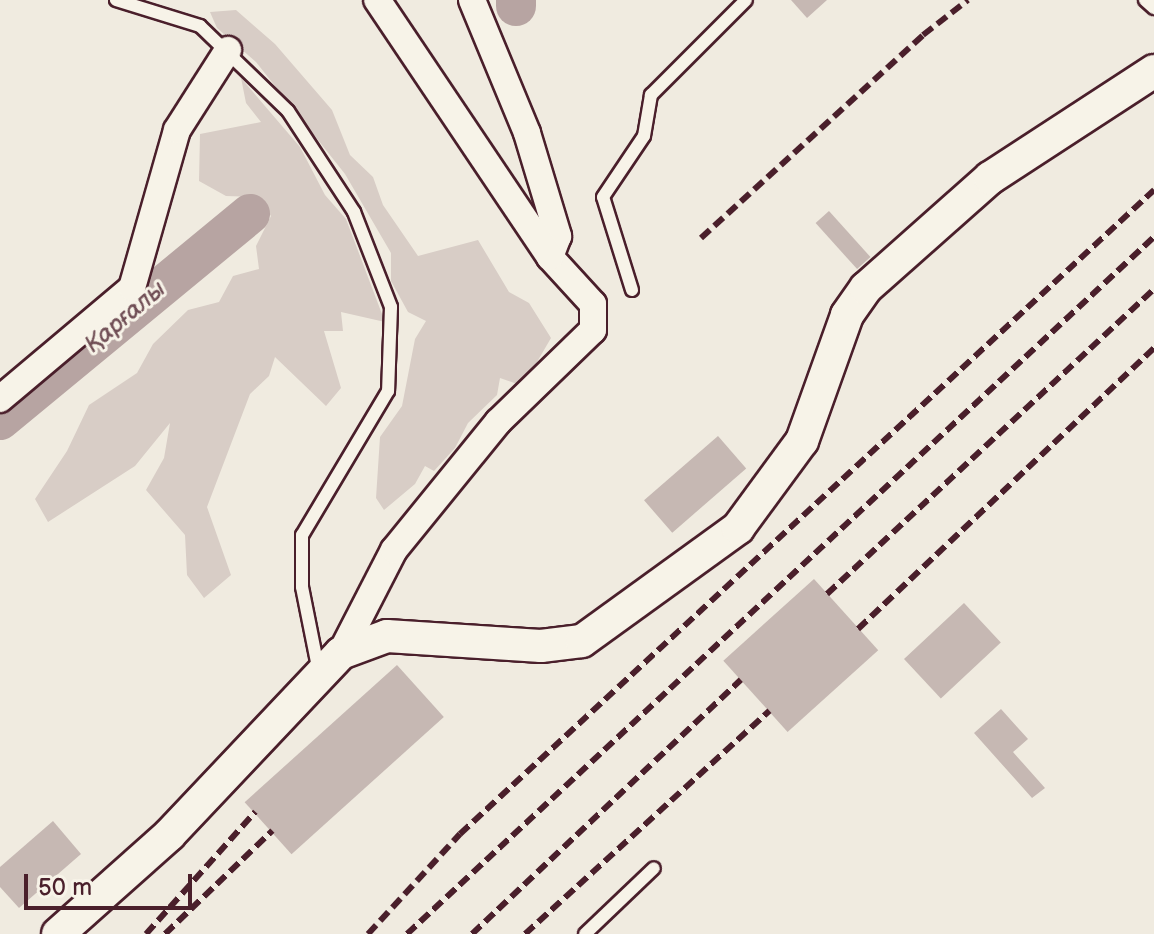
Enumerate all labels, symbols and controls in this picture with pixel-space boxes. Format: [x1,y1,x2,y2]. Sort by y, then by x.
water label: Қарғалы [79,275,171,359]
scale bar [28,858,196,908]
text: 50 m [38,873,92,902]

